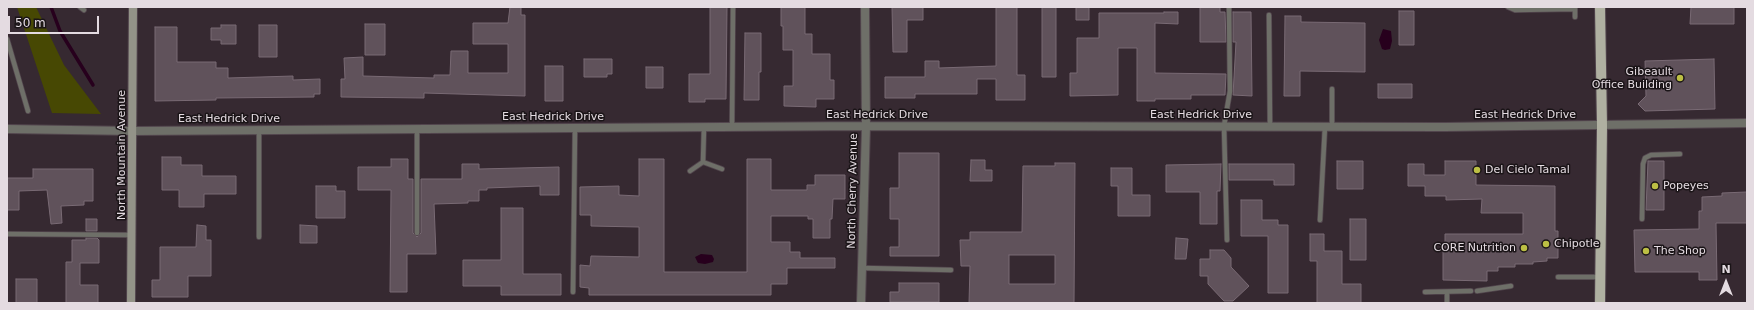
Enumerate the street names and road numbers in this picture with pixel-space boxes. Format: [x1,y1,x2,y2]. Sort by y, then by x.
street label: North Mountain Avenue [115,90,129,220]
street label: East Hedrick Drive [826,108,928,122]
street label: East Hedrick Drive [1150,108,1252,122]
street label: East Hedrick Drive [1474,108,1576,122]
street label: East Hedrick Drive [502,110,604,124]
street label: East Hedrick Drive [178,112,280,126]
street label: North Cherry Avenue [845,133,861,249]

